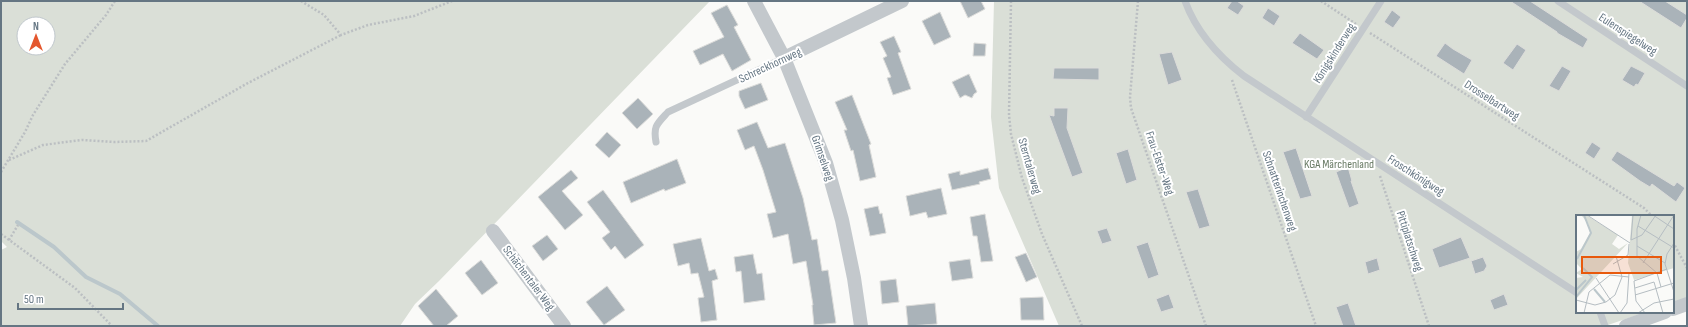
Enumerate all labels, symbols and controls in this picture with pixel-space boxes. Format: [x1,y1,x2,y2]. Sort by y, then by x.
street label: Eulenspiegelweg [1596,10,1660,59]
north arrow [16,16,56,56]
text: N [33,20,39,33]
street label: Königskinderweg [1310,20,1359,86]
street label: Schreckhornweg [736,44,804,87]
street label: Drosselbartweg [1461,77,1522,124]
street label: Frau-Elster-Weg [1142,129,1177,197]
street label: Grimselweg [808,133,837,183]
street label: Sterntalerweg [1014,136,1045,196]
street label: Schnatterinchenweg [1259,149,1300,233]
street label: Froschkönigweg [1384,151,1447,199]
park label: KGA Märchenland [1304,157,1374,172]
street label: Pittiplatschweg [1393,209,1426,274]
inset map [1576,215,1674,313]
street label: Schächentaler Weg [499,243,558,314]
scale bar [18,285,123,311]
text: 50 m [24,292,44,307]

